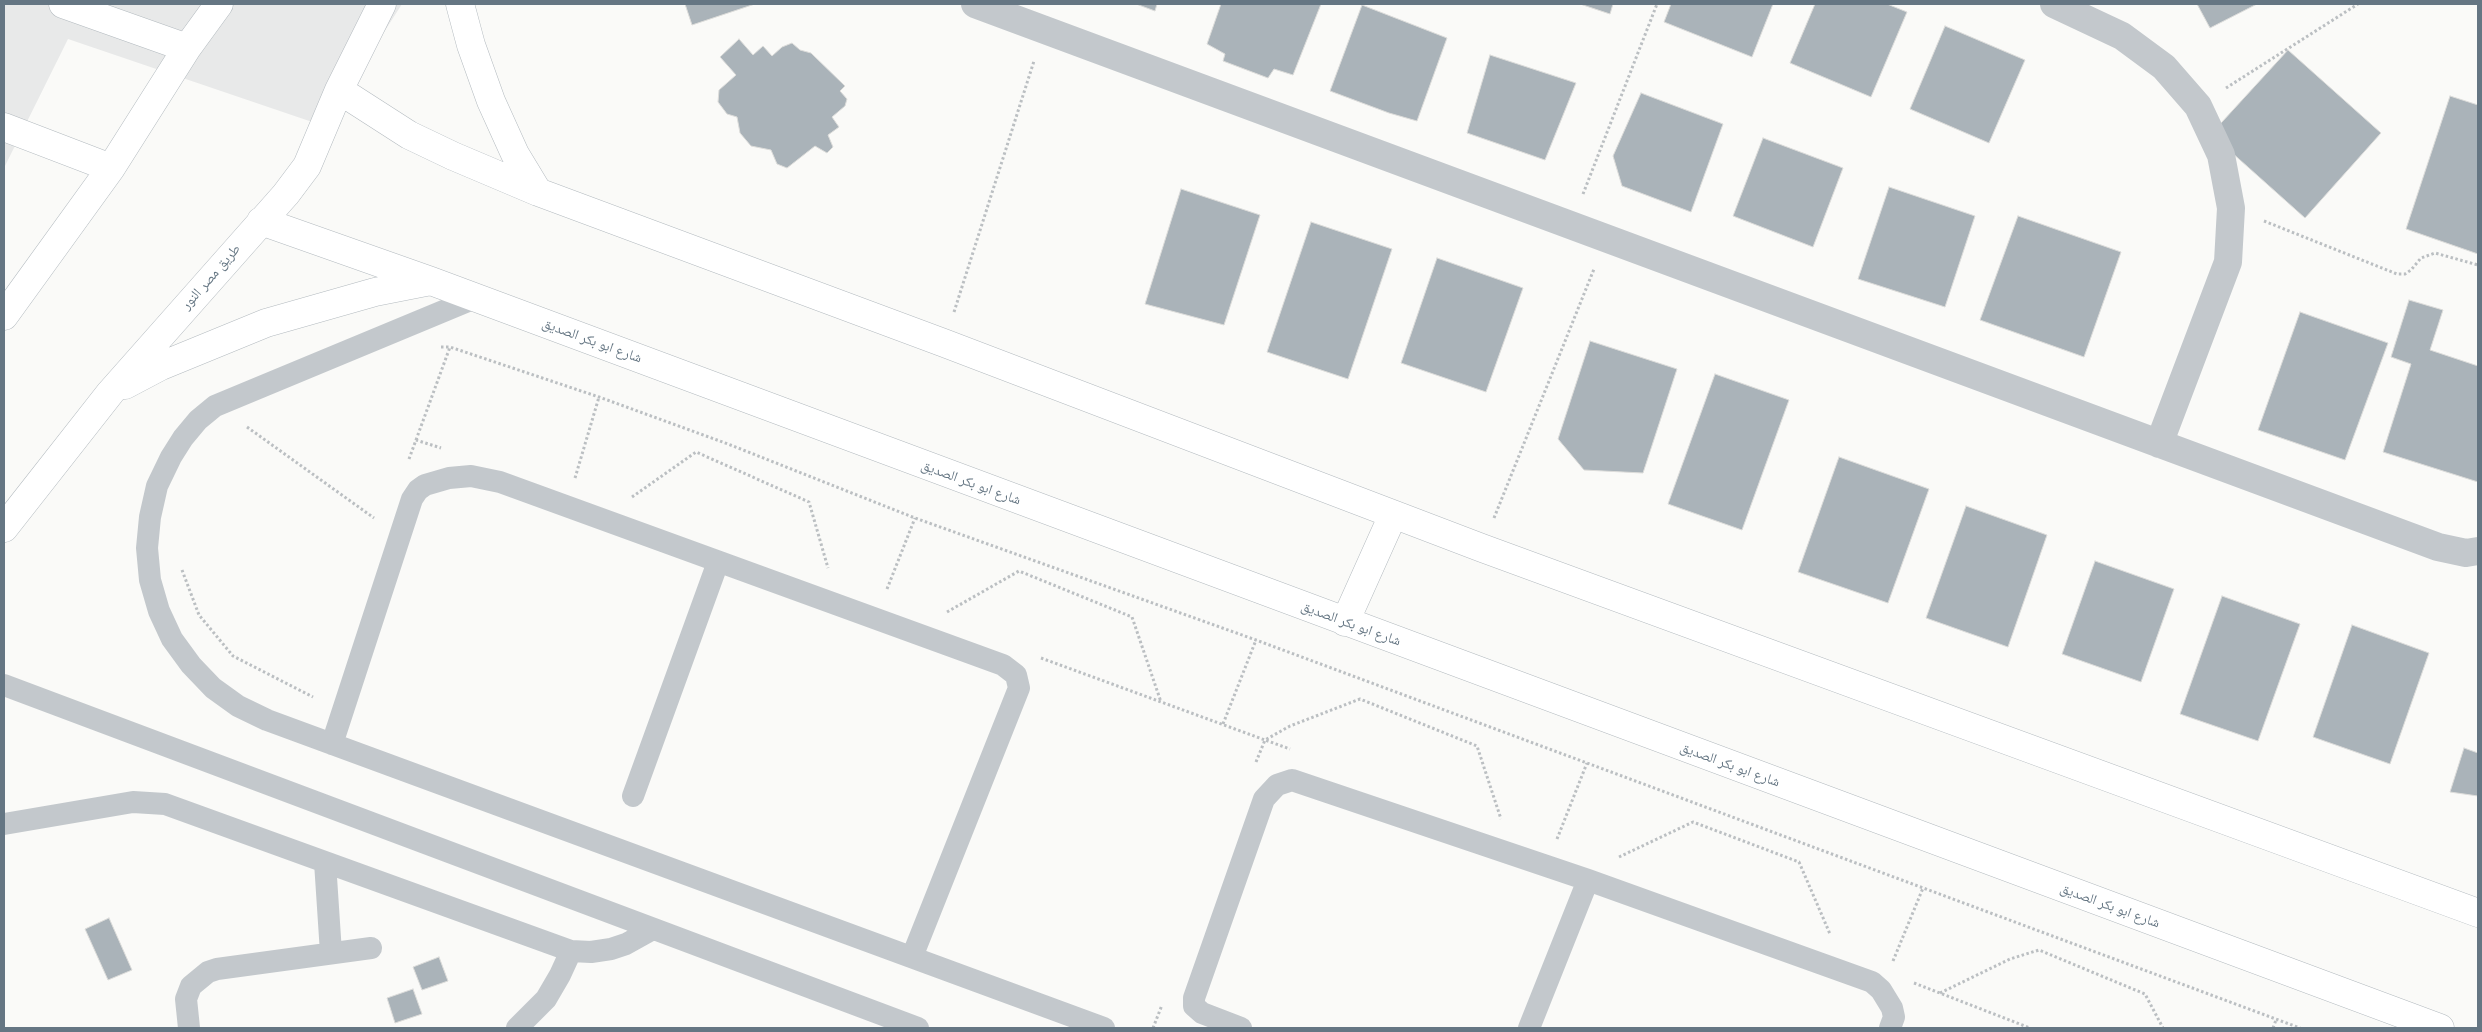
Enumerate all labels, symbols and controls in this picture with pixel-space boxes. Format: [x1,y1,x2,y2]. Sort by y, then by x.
street label: طريق مصر النور [178,241,244,313]
street label: شارع ابو بكر الصديق [540,315,644,367]
street label: شارع ابو بكر الصديق [919,457,1023,509]
street label: شارع ابو بكر الصديق [1299,598,1403,650]
street label: شارع ابو بكر الصديق [1678,739,1782,791]
street label: شارع ابو بكر الصديق [2058,880,2162,932]

